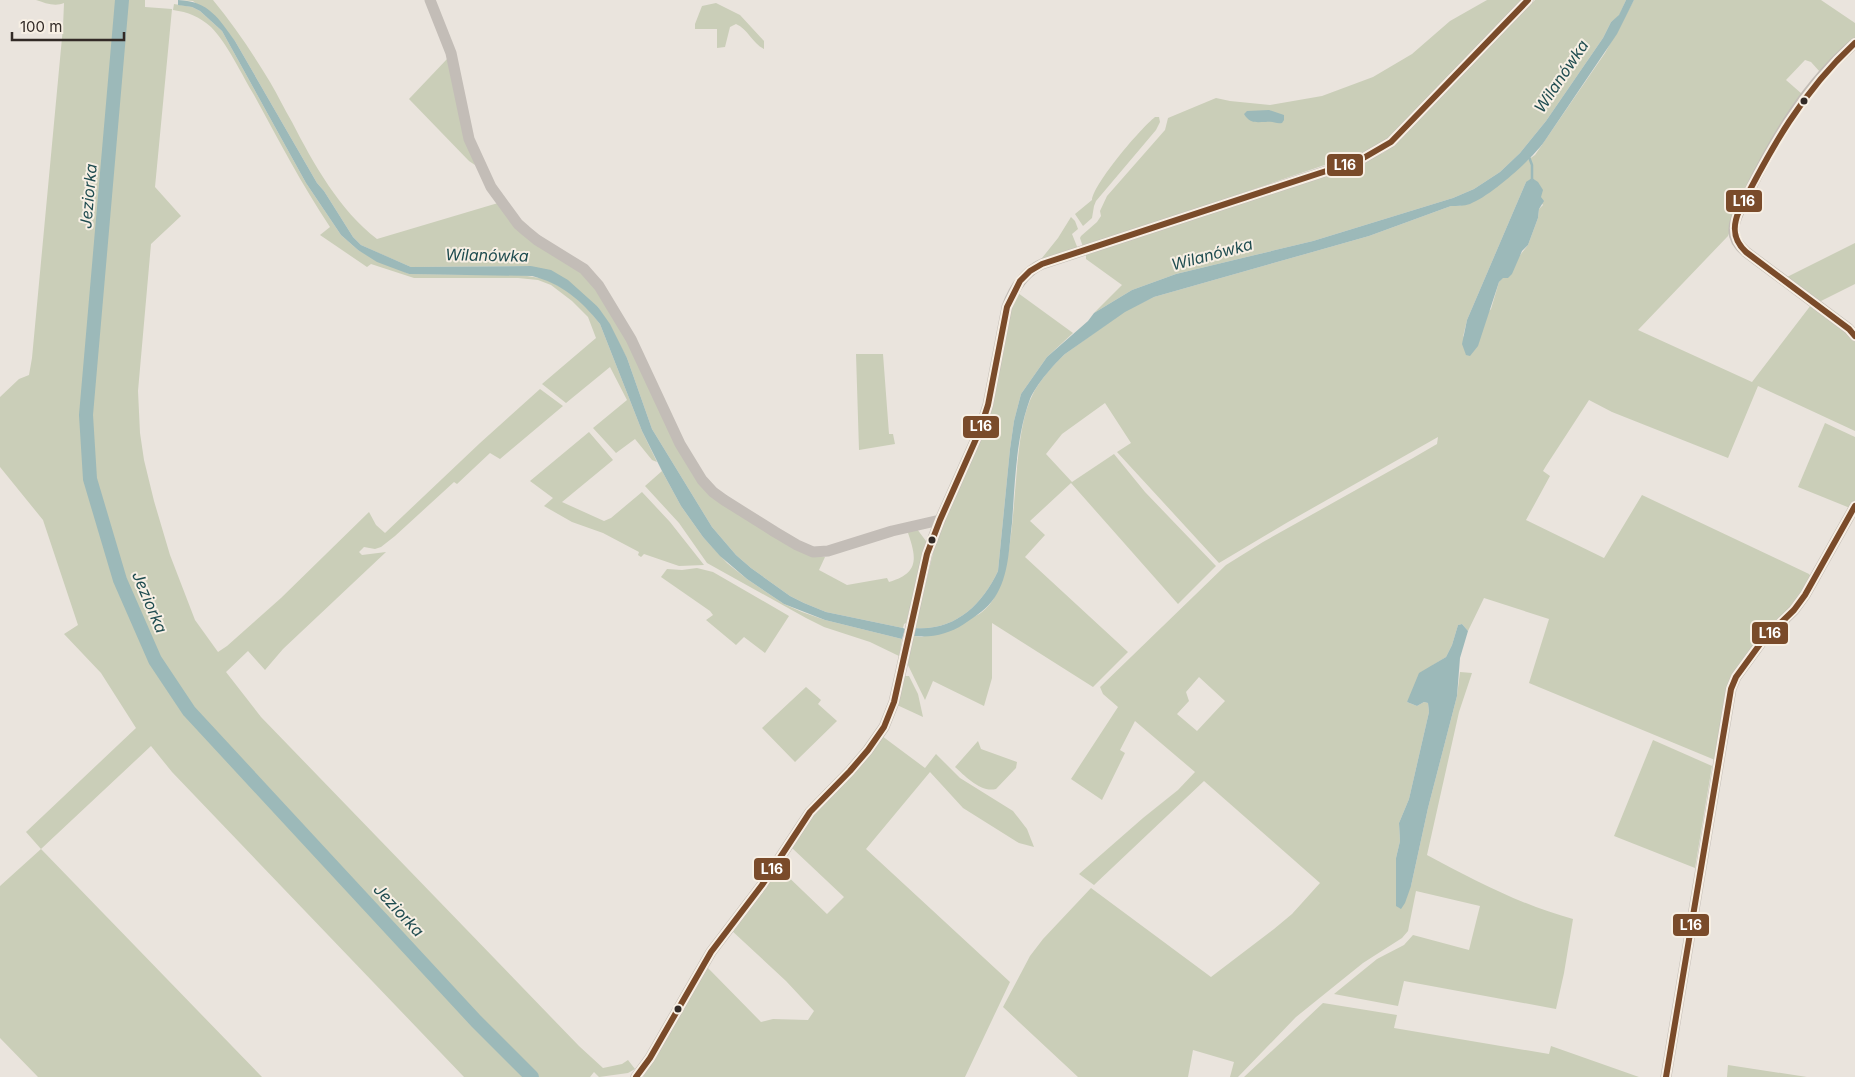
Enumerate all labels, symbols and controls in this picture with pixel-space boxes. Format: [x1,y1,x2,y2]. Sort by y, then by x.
scale bar [12,10,125,42]
text: 100 m [20,17,62,36]
water label: Wilanówka [1529,36,1593,116]
unlabelled marker [1799,96,1809,106]
line badge: L16 [1326,153,1364,177]
text: L16 [1334,156,1356,173]
water label: Jeziorka [75,163,101,229]
line badge: L16 [1725,189,1763,213]
text: L16 [1733,192,1755,209]
water label: Wilanówka [1169,233,1255,274]
water label: Wilanówka [445,244,529,266]
line badge: L16 [962,415,1000,439]
text: L16 [970,417,992,434]
unlabelled marker [927,535,937,545]
water label: Jeziorka [128,568,172,636]
line badge: L16 [1751,621,1789,645]
text: L16 [1759,624,1781,641]
line badge: L16 [753,857,791,881]
text: L16 [761,860,783,877]
water label: Jeziorka [370,879,429,941]
line badge: L16 [1672,913,1710,937]
text: L16 [1680,916,1702,933]
unlabelled marker [673,1004,683,1014]

